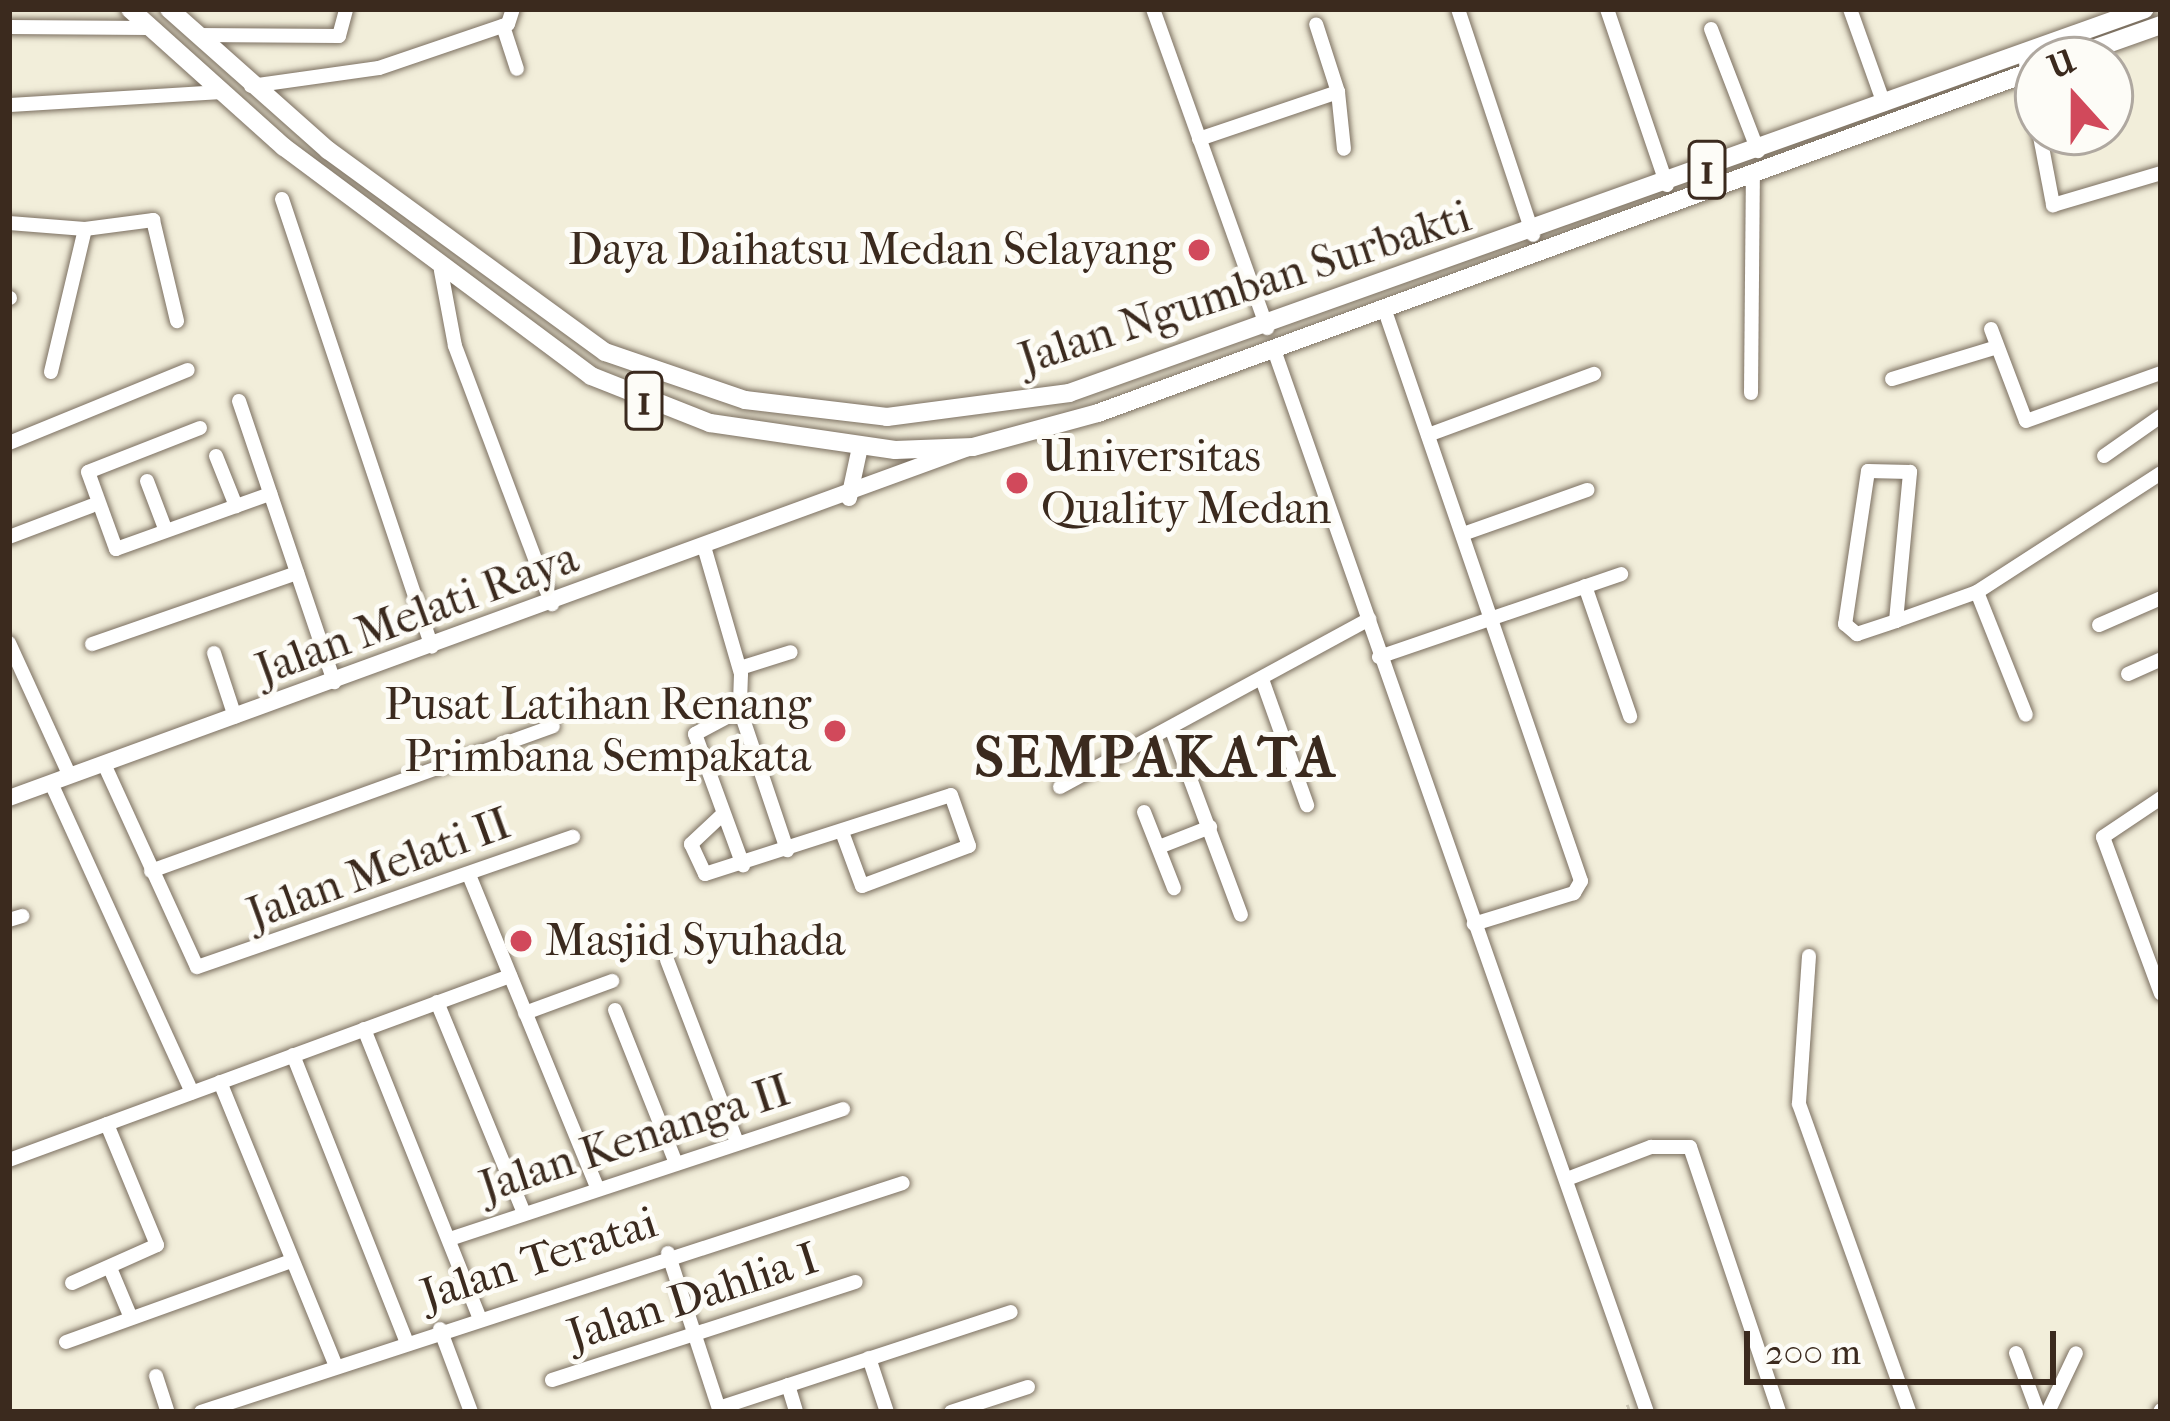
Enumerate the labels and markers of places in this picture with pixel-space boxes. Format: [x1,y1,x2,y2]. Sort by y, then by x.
place label: Daya Daihatsu Medan Selayang [568,223,1175,277]
marker: Daya Daihatsu Medan Selayang [1186,237,1212,263]
place label: Universitas Quality Medan [1041,430,1331,536]
marker: Universitas Quality Medan [1004,470,1030,496]
place label: Pusat Latihan Renang Primbana Sempakata [385,678,811,784]
marker: Pusat Latihan Renang Primbana Sempakata [822,718,848,744]
place label: Masjid Syuhada [545,914,845,968]
marker: Masjid Syuhada [508,928,534,954]

